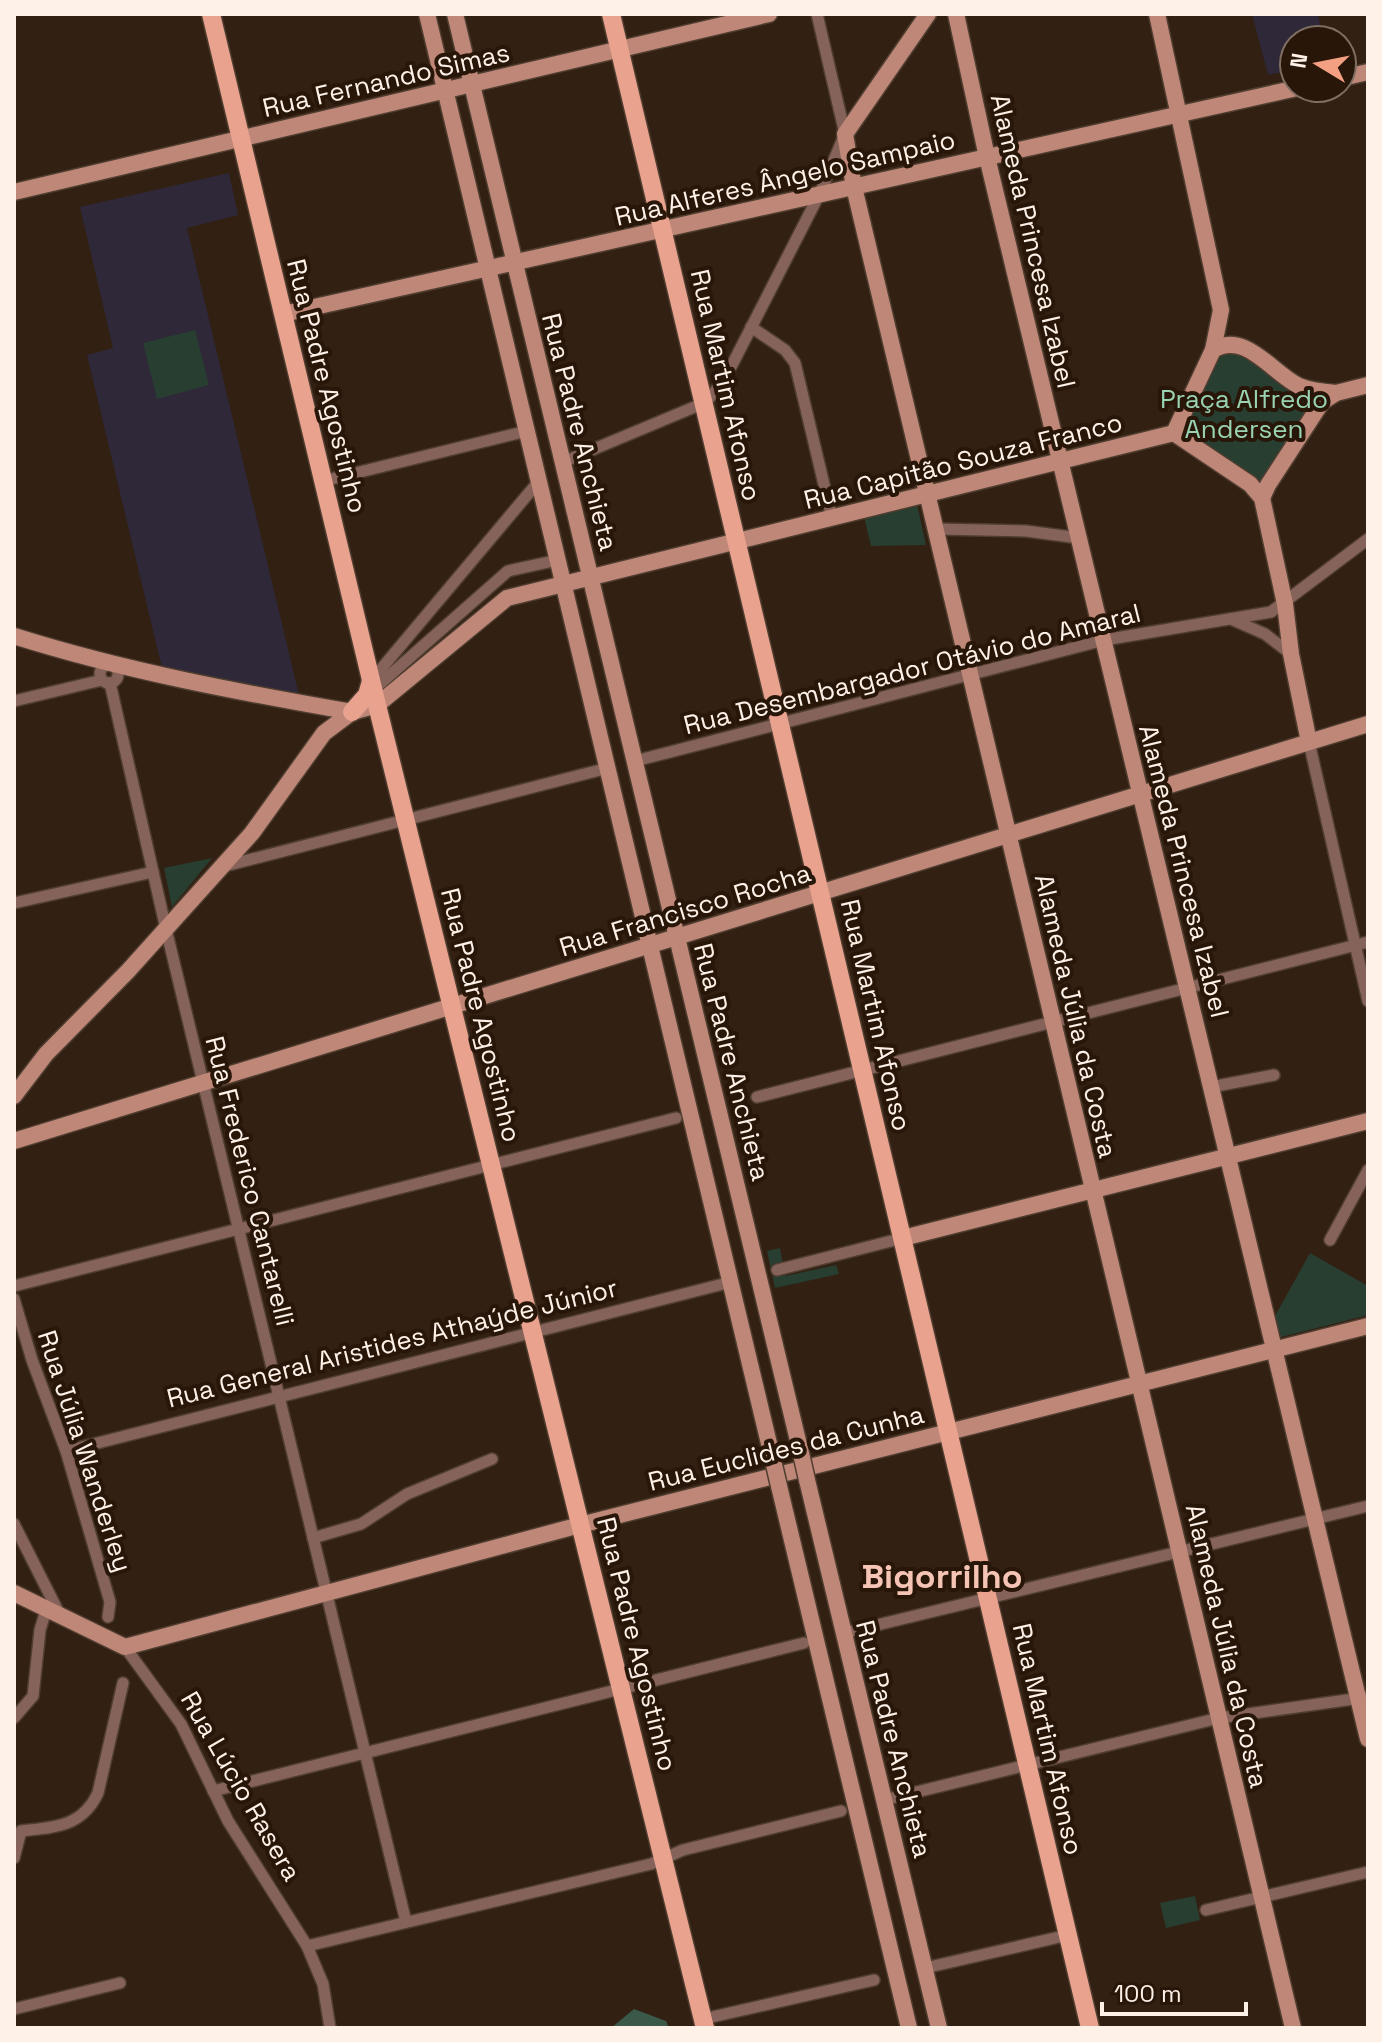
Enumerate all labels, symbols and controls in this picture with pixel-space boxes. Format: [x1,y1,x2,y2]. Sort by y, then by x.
north arrow [1278,24,1358,104]
street label: Rua Fernando Simas [259,35,513,125]
text: N [1283,51,1313,70]
street label: Alameda Princesa Izabel [983,91,1083,391]
street label: Rua Alferes Ângelo Sampaio [612,122,958,234]
street label: Rua Padre Agostinho [279,256,375,516]
street label: Rua Martim Afonso [683,266,769,504]
street label: Rua Padre Anchieta [534,310,626,554]
park label: Praça Alfredo Andersen [1160,382,1328,446]
street label: Rua Capitão Souza Franco [800,405,1126,517]
street label: Rua Desembargador Otávio do Amaral [680,596,1144,742]
street label: Alameda Princesa Izabel [1131,721,1237,1021]
street label: Rua Francisco Rocha [555,856,815,964]
street label: Alameda Júlia da Costa [1027,871,1125,1161]
street label: Rua Padre Agostinho [433,885,529,1145]
street label: Rua Martim Afonso [833,896,919,1134]
street label: Rua Padre Anchieta [686,940,778,1184]
street label: Rua Frederico Cantarelli [198,1033,302,1329]
street label: Rua General Aristides Athaýde Júnior [163,1270,621,1416]
street label: Rua Júlia Wanderley [30,1326,140,1576]
street label: Rua Euclides da Cunha [645,1397,928,1499]
street label: Alameda Júlia da Costa [1178,1501,1276,1791]
street label: Rua Padre Agostinho [589,1514,685,1774]
district label: Bigorrilho [862,1555,1022,1598]
street label: Rua Padre Anchieta [848,1617,940,1861]
street label: Rua Martim Afonso [1005,1620,1091,1858]
street label: Rua Lúcio Rasera [173,1685,309,1887]
scale bar [1102,1966,1246,2016]
text: 100 m [1114,1978,1182,2009]

